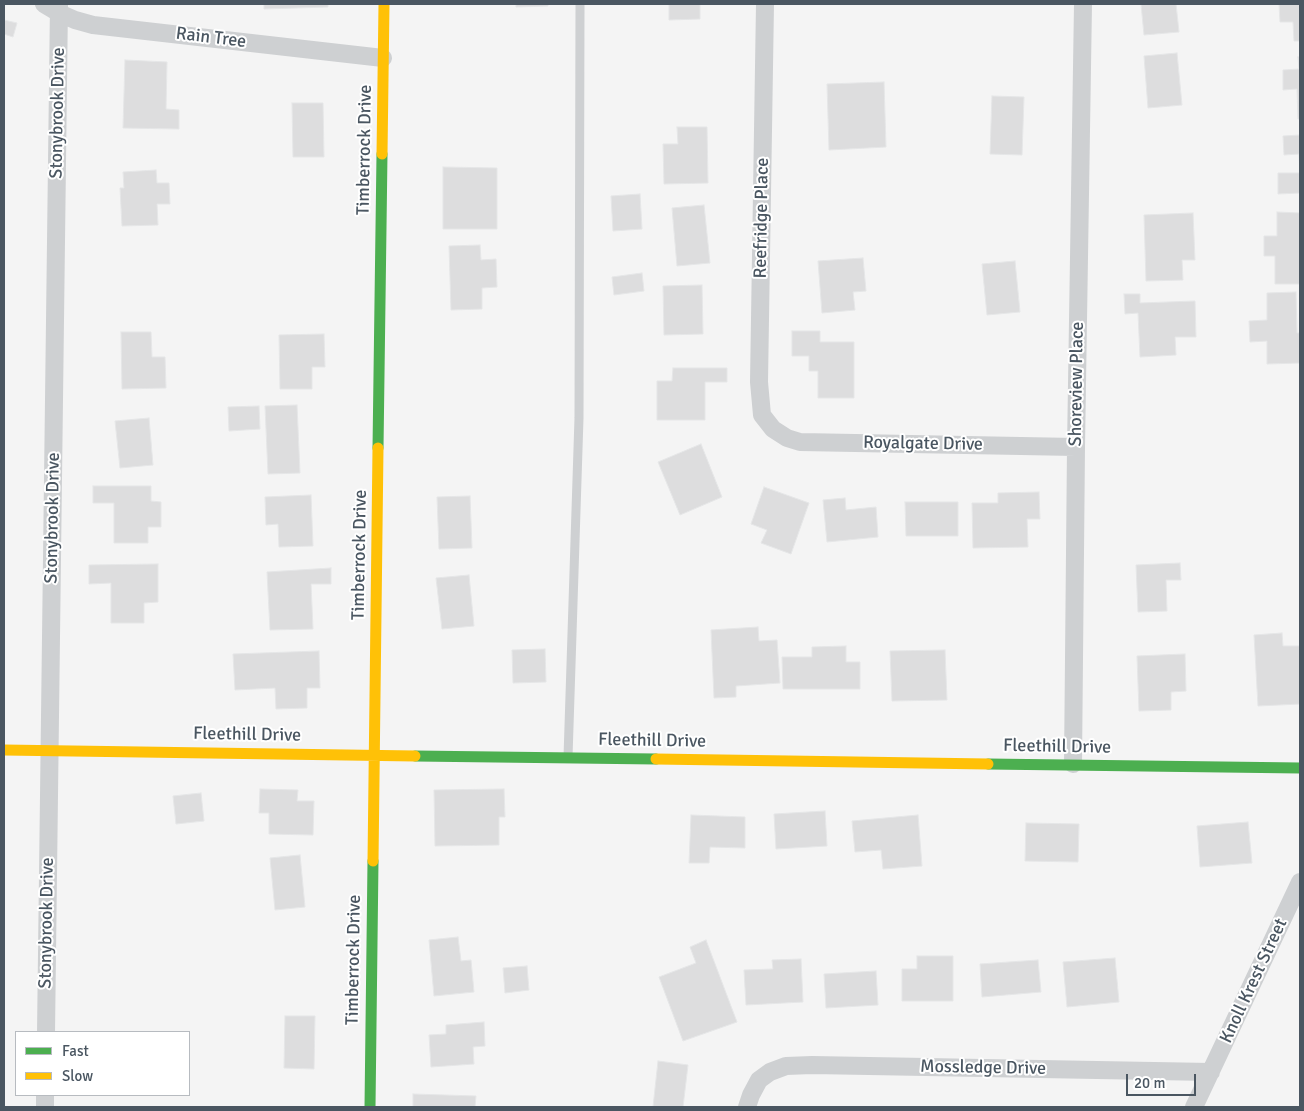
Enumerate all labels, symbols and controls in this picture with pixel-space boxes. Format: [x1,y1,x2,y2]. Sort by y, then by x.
street label: Rain Tree [175,23,247,53]
street label: Stonybrook Drive [46,47,70,179]
street label: Timberrock Drive [353,85,377,215]
street label: Reefridge Place [750,157,774,279]
street label: Shoreview Place [1065,321,1089,447]
street label: Royalgate Drive [863,432,983,456]
street label: Stonybrook Drive [41,452,65,584]
street label: Timberrock Drive [348,490,372,620]
street label: Fleethill Drive [193,723,301,747]
street label: Fleethill Drive [598,729,706,753]
street label: Fleethill Drive [1003,735,1111,759]
street label: Stonybrook Drive [35,857,59,989]
street label: Timberrock Drive [342,895,366,1025]
street label: Knoll Krest Street [1216,915,1292,1047]
legend [15,1031,190,1096]
text: Fast [62,1042,89,1060]
street label: Mossledge Drive [920,1056,1046,1080]
scale bar [1129,1064,1199,1096]
text: Slow [62,1067,93,1085]
text: 20 m [1134,1074,1165,1092]

